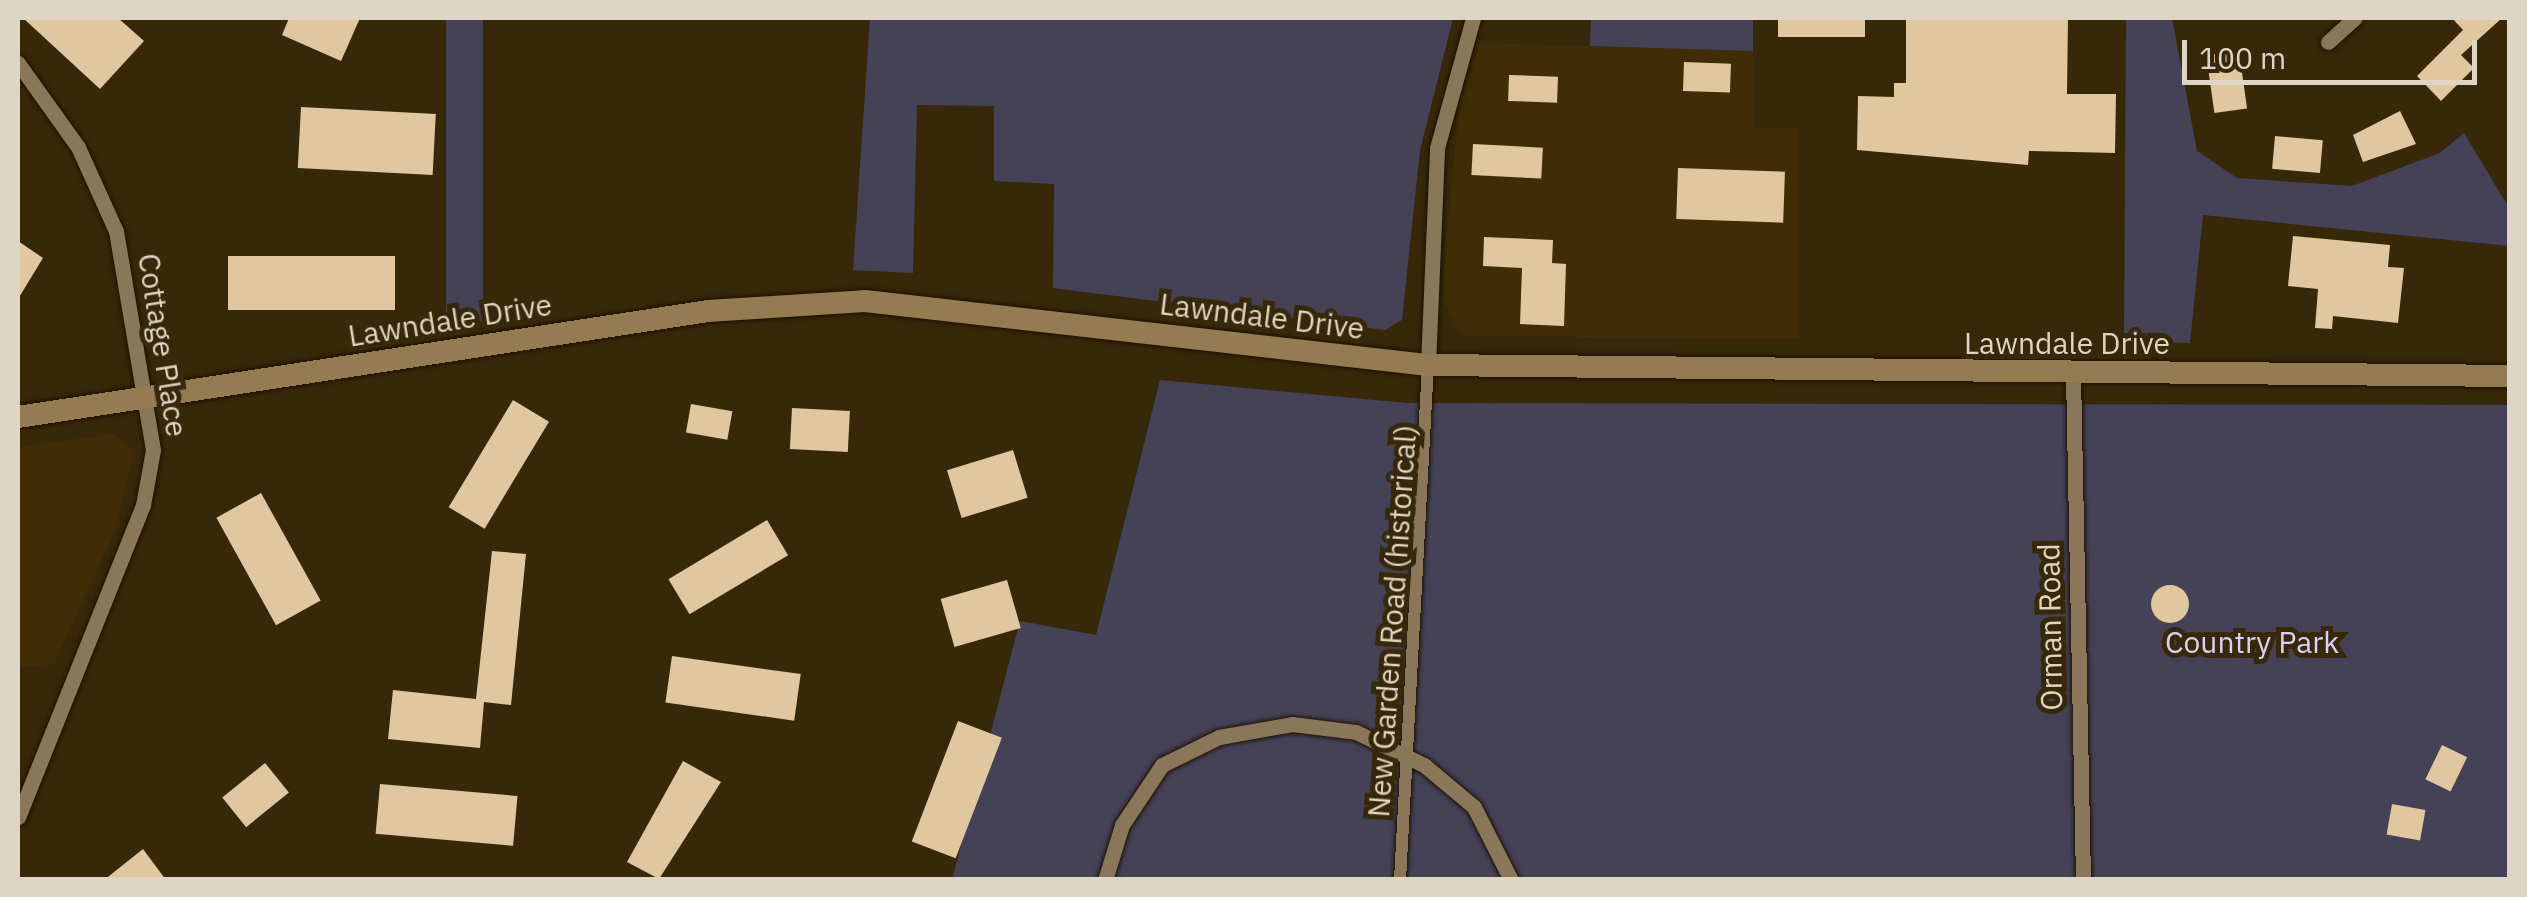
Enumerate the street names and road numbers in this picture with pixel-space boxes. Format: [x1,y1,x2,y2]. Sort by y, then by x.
street label: Cottage Place [131,251,195,439]
street label: Lawndale Drive [346,286,554,354]
street label: Lawndale Drive [1158,286,1366,346]
street label: Lawndale Drive [1964,325,2170,361]
street label: New Garden Road (historical) [1360,424,1424,818]
street label: Orman Road [2031,543,2069,711]

